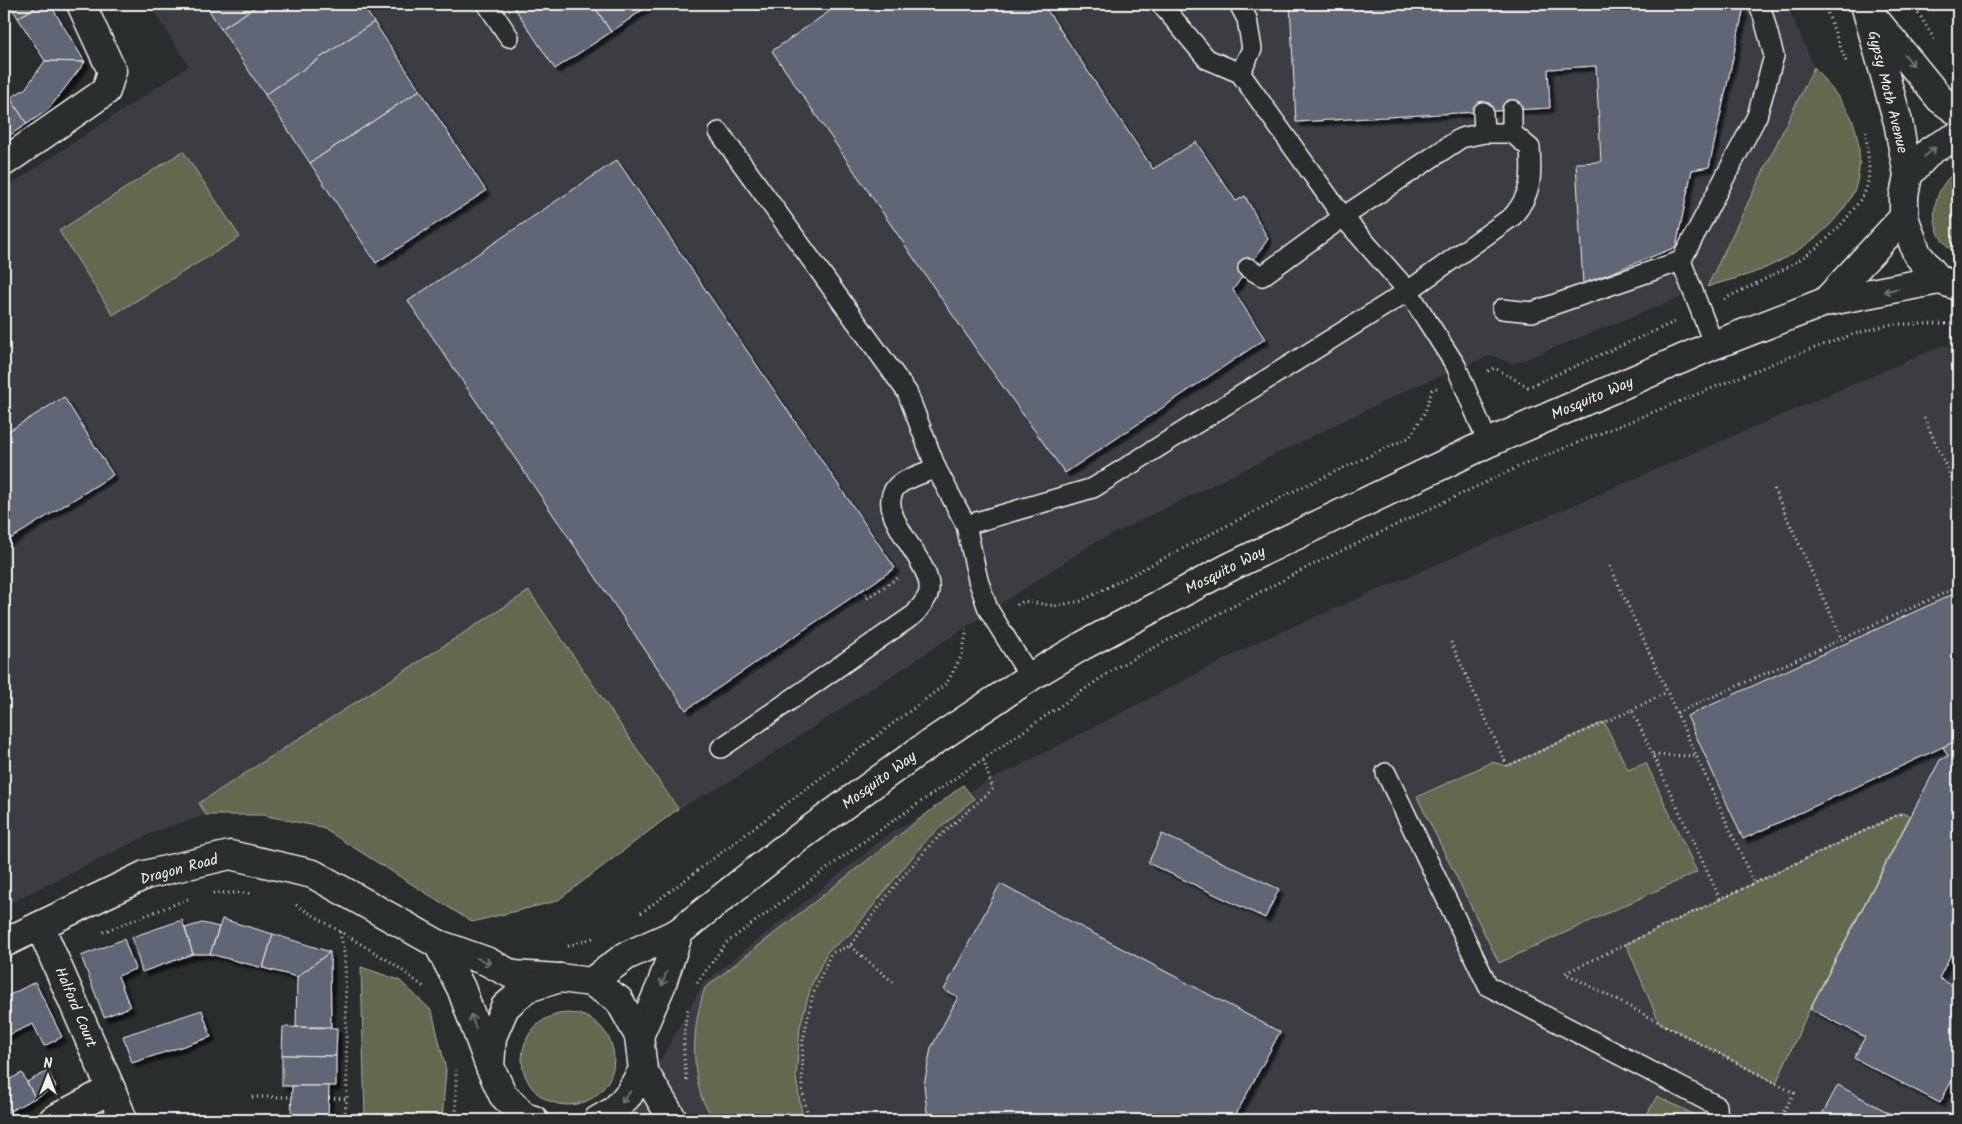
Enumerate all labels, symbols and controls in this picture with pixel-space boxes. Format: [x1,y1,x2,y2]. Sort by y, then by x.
street label: Gypsy Moth Avenue [1860,28,1914,156]
one-way arrow [1903,54,1914,67]
one-way arrow [1924,146,1937,158]
one-way arrow [1884,286,1900,296]
street label: Mosquito Way [1548,370,1638,427]
street label: Mosquito Way [1181,540,1271,601]
street label: Mosquito Way [837,745,923,816]
street label: Dragon Road [138,848,221,892]
one-way arrow [476,957,491,966]
street label: Halford Court [47,963,103,1052]
one-way arrow [658,970,668,986]
one-way arrow [468,1014,477,1030]
north arrow [22,1052,72,1102]
text: N [44,1053,53,1075]
one-way arrow [620,1090,631,1103]

